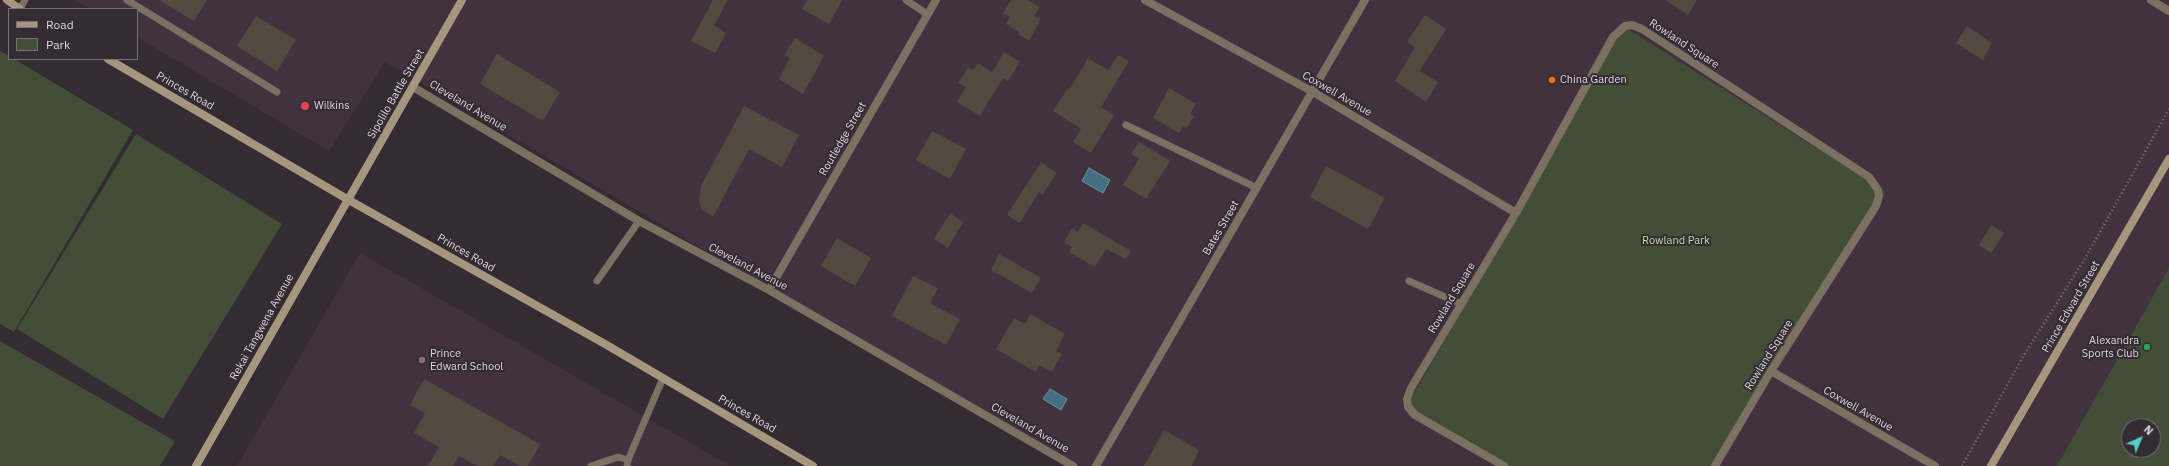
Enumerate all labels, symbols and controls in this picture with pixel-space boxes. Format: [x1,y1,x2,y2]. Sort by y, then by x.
legend [8,8,138,60]
text: Road [46,17,74,32]
street label: Rowland Square [1647,17,1721,71]
text: Park [46,37,70,52]
street label: Sipolilo Battle Street [365,47,427,141]
street label: Princes Road [154,69,216,113]
street label: Coxwell Avenue [1300,69,1374,119]
place label: China Garden [1560,73,1627,87]
marker: China Garden [1547,75,1557,85]
street label: Cleveland Avenue [427,78,509,134]
place label: Wilkins [314,99,350,113]
marker: Wilkins [299,100,311,112]
street label: Routledge Street [817,100,869,178]
street label: Bates Street [1200,198,1242,258]
street label: Princes Road [435,231,497,275]
park label: Rowland Park [1642,234,1710,248]
street label: Cleveland Avenue [706,241,790,293]
street label: Prince Edward Street [2039,259,2103,355]
street label: Rowland Square [1426,260,1478,336]
street label: Rekai Tangwena Avenue [227,272,297,382]
street label: Rowland Square [1742,317,1796,393]
place label: Alexandra Sports Club [2082,334,2139,360]
marker: Alexandra Sports Club [2142,342,2152,352]
place label: Prince Edward School [430,347,503,373]
marker: Prince Edward School [417,355,427,365]
street label: Coxwell Avenue [1821,384,1895,434]
street label: Princes Road [716,392,778,436]
street label: Cleveland Avenue [989,400,1071,456]
north arrow [2121,418,2161,458]
text: N [2141,422,2156,438]

